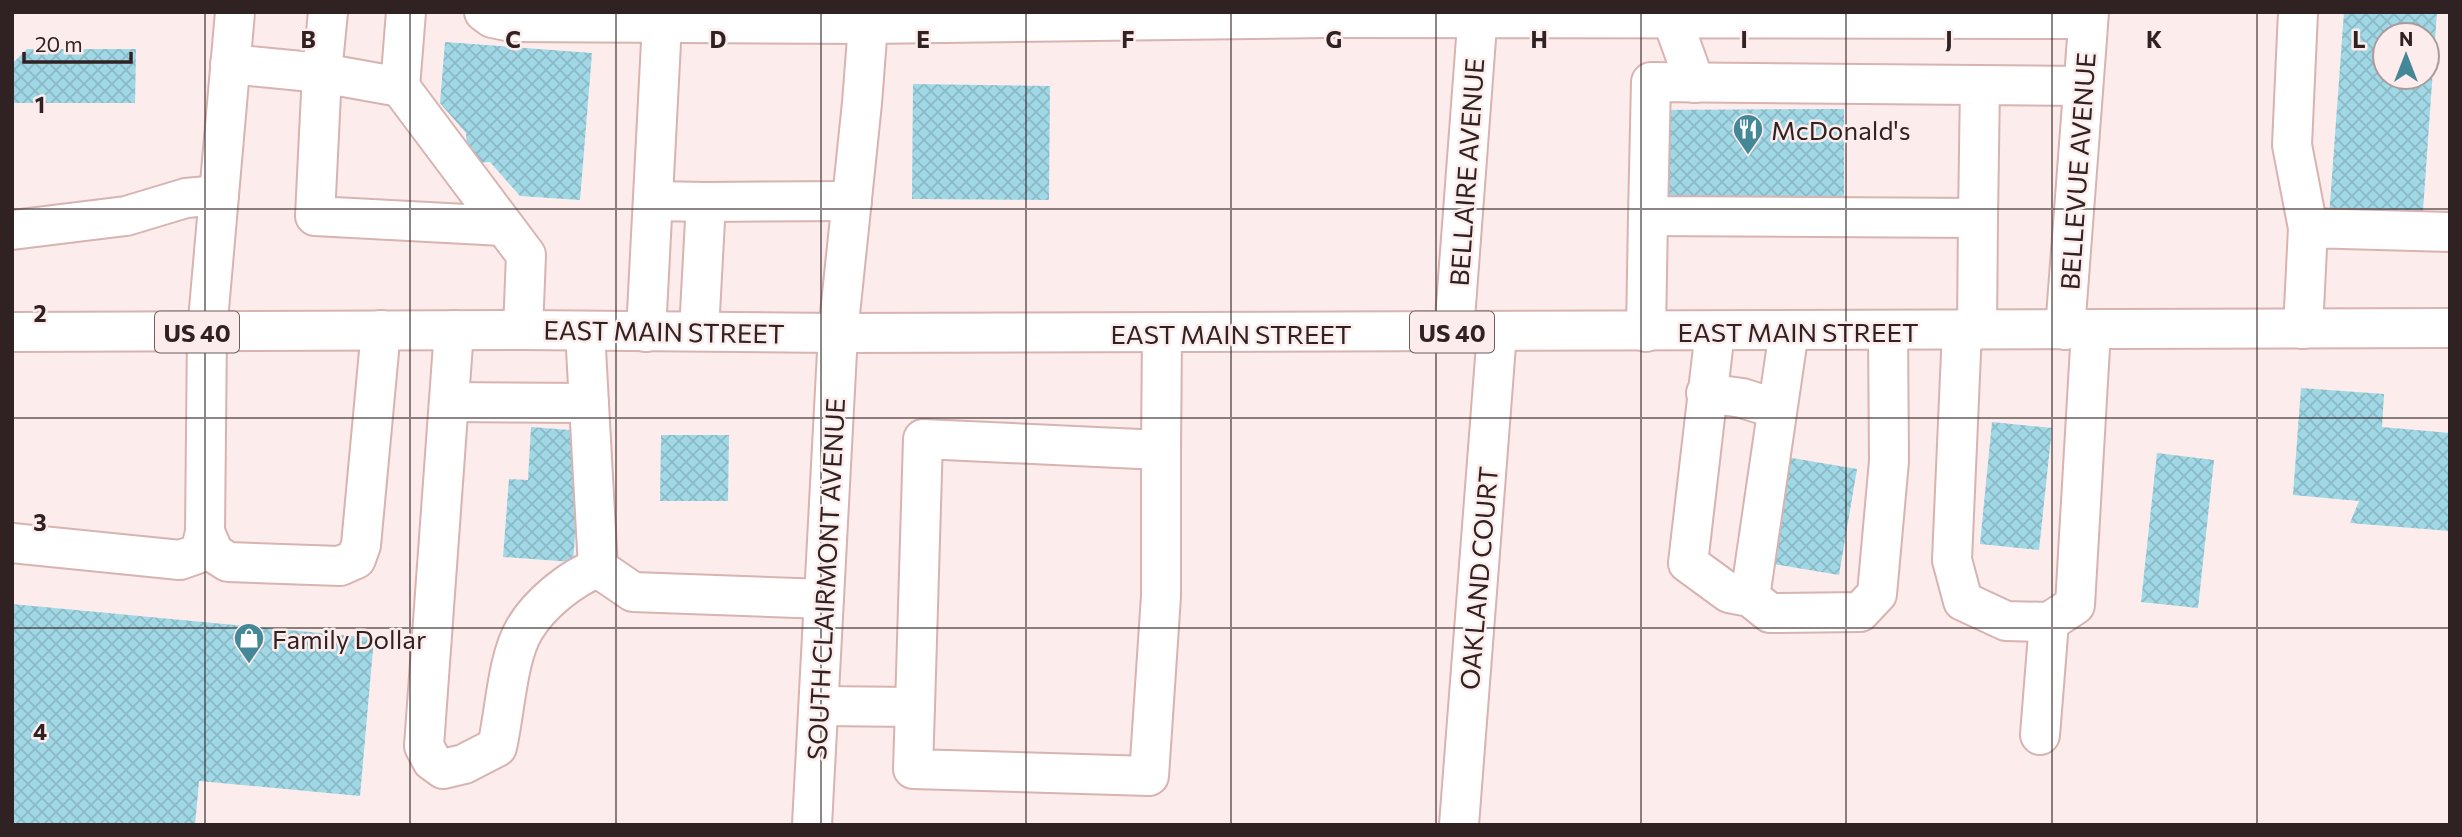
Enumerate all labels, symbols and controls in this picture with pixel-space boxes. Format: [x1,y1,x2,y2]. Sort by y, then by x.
scale bar [24,21,131,65]
north arrow [2371,21,2441,91]
text: B [300,25,316,53]
text: C [505,25,521,53]
text: D [710,25,727,53]
text: E [916,25,930,53]
text: F [1121,25,1135,53]
text: G [1326,25,1342,53]
text: H [1530,25,1548,53]
text: I [1740,25,1748,53]
text: J [1945,25,1953,53]
text: K [2146,25,2162,53]
text: L [2352,25,2366,53]
text: N [2399,27,2413,50]
text: 20 m [35,31,83,56]
street label: BELLEVUE AVENUE [2053,51,2101,291]
street label: BELLAIRE AVENUE [1443,57,1489,287]
text: 1 [35,90,45,118]
restaurant icon: McDonald's [1731,112,1765,156]
place label: McDonald's [1771,114,1911,145]
text: 2 [33,299,47,327]
road number: US 40 [155,312,239,352]
road number: US 40 [1410,312,1494,352]
street label: EAST MAIN STREET [543,313,785,349]
street label: EAST MAIN STREET [1677,316,1919,347]
street label: EAST MAIN STREET [1110,318,1352,349]
street label: SOUTH CLAIRMONT AVENUE [800,397,850,761]
street label: OAKLAND COURT [1453,465,1503,691]
text: 3 [33,508,47,536]
shop icon: Family Dollar [232,621,266,665]
place label: Family Dollar [272,623,426,654]
text: 4 [33,717,47,745]

